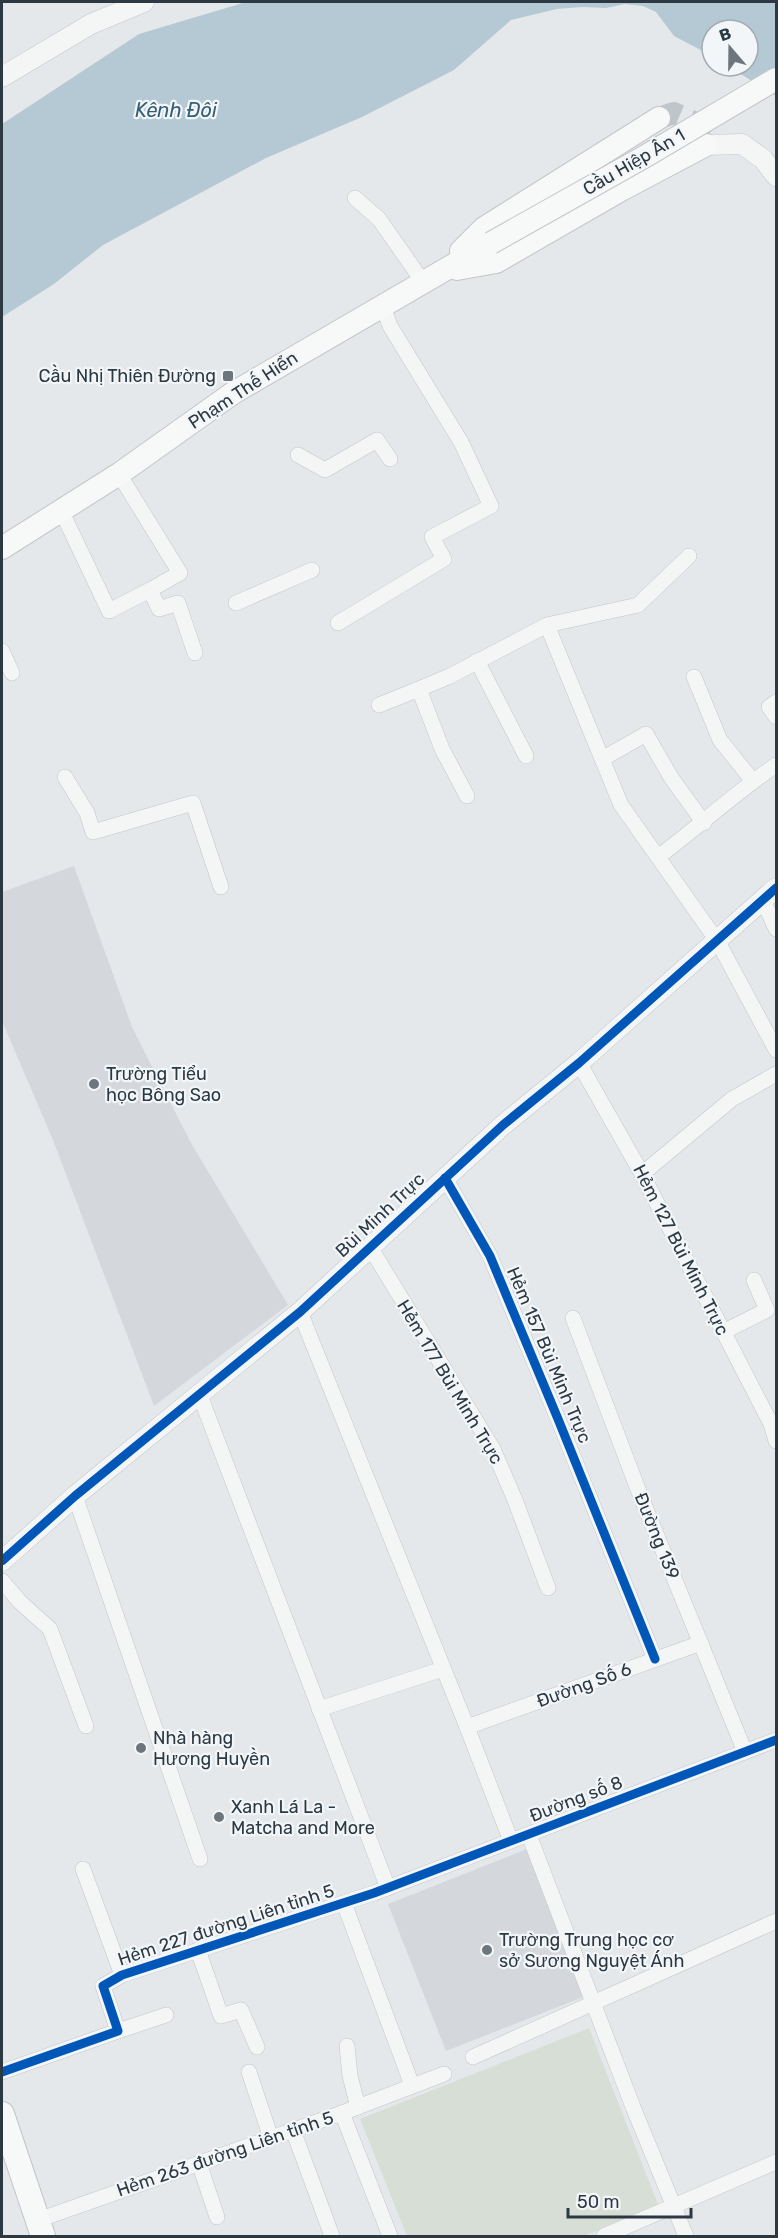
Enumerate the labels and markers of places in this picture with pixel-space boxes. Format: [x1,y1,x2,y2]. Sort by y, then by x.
place label: Cầu Nhị Thiên Đường [39,364,216,387]
marker: Cầu Nhị Thiên Đường [221,369,235,383]
place label: Trường Tiểu học Bông Sao [106,1063,221,1106]
marker: Trường Tiểu học Bông Sao [87,1077,101,1091]
place label: Nhà hàng Hương Huyền [153,1727,270,1770]
marker: Nhà hàng Hương Huyền [134,1741,148,1755]
place label: Xanh Lá La - Matcha and More [231,1796,375,1839]
marker: Xanh Lá La - Matcha and More [212,1810,226,1824]
place label: Trường Trung học cơ sở Sương Nguyệt Ánh [499,1929,684,1972]
marker: Trường Trung học cơ sở Sương Nguyệt Ánh [480,1943,494,1957]

